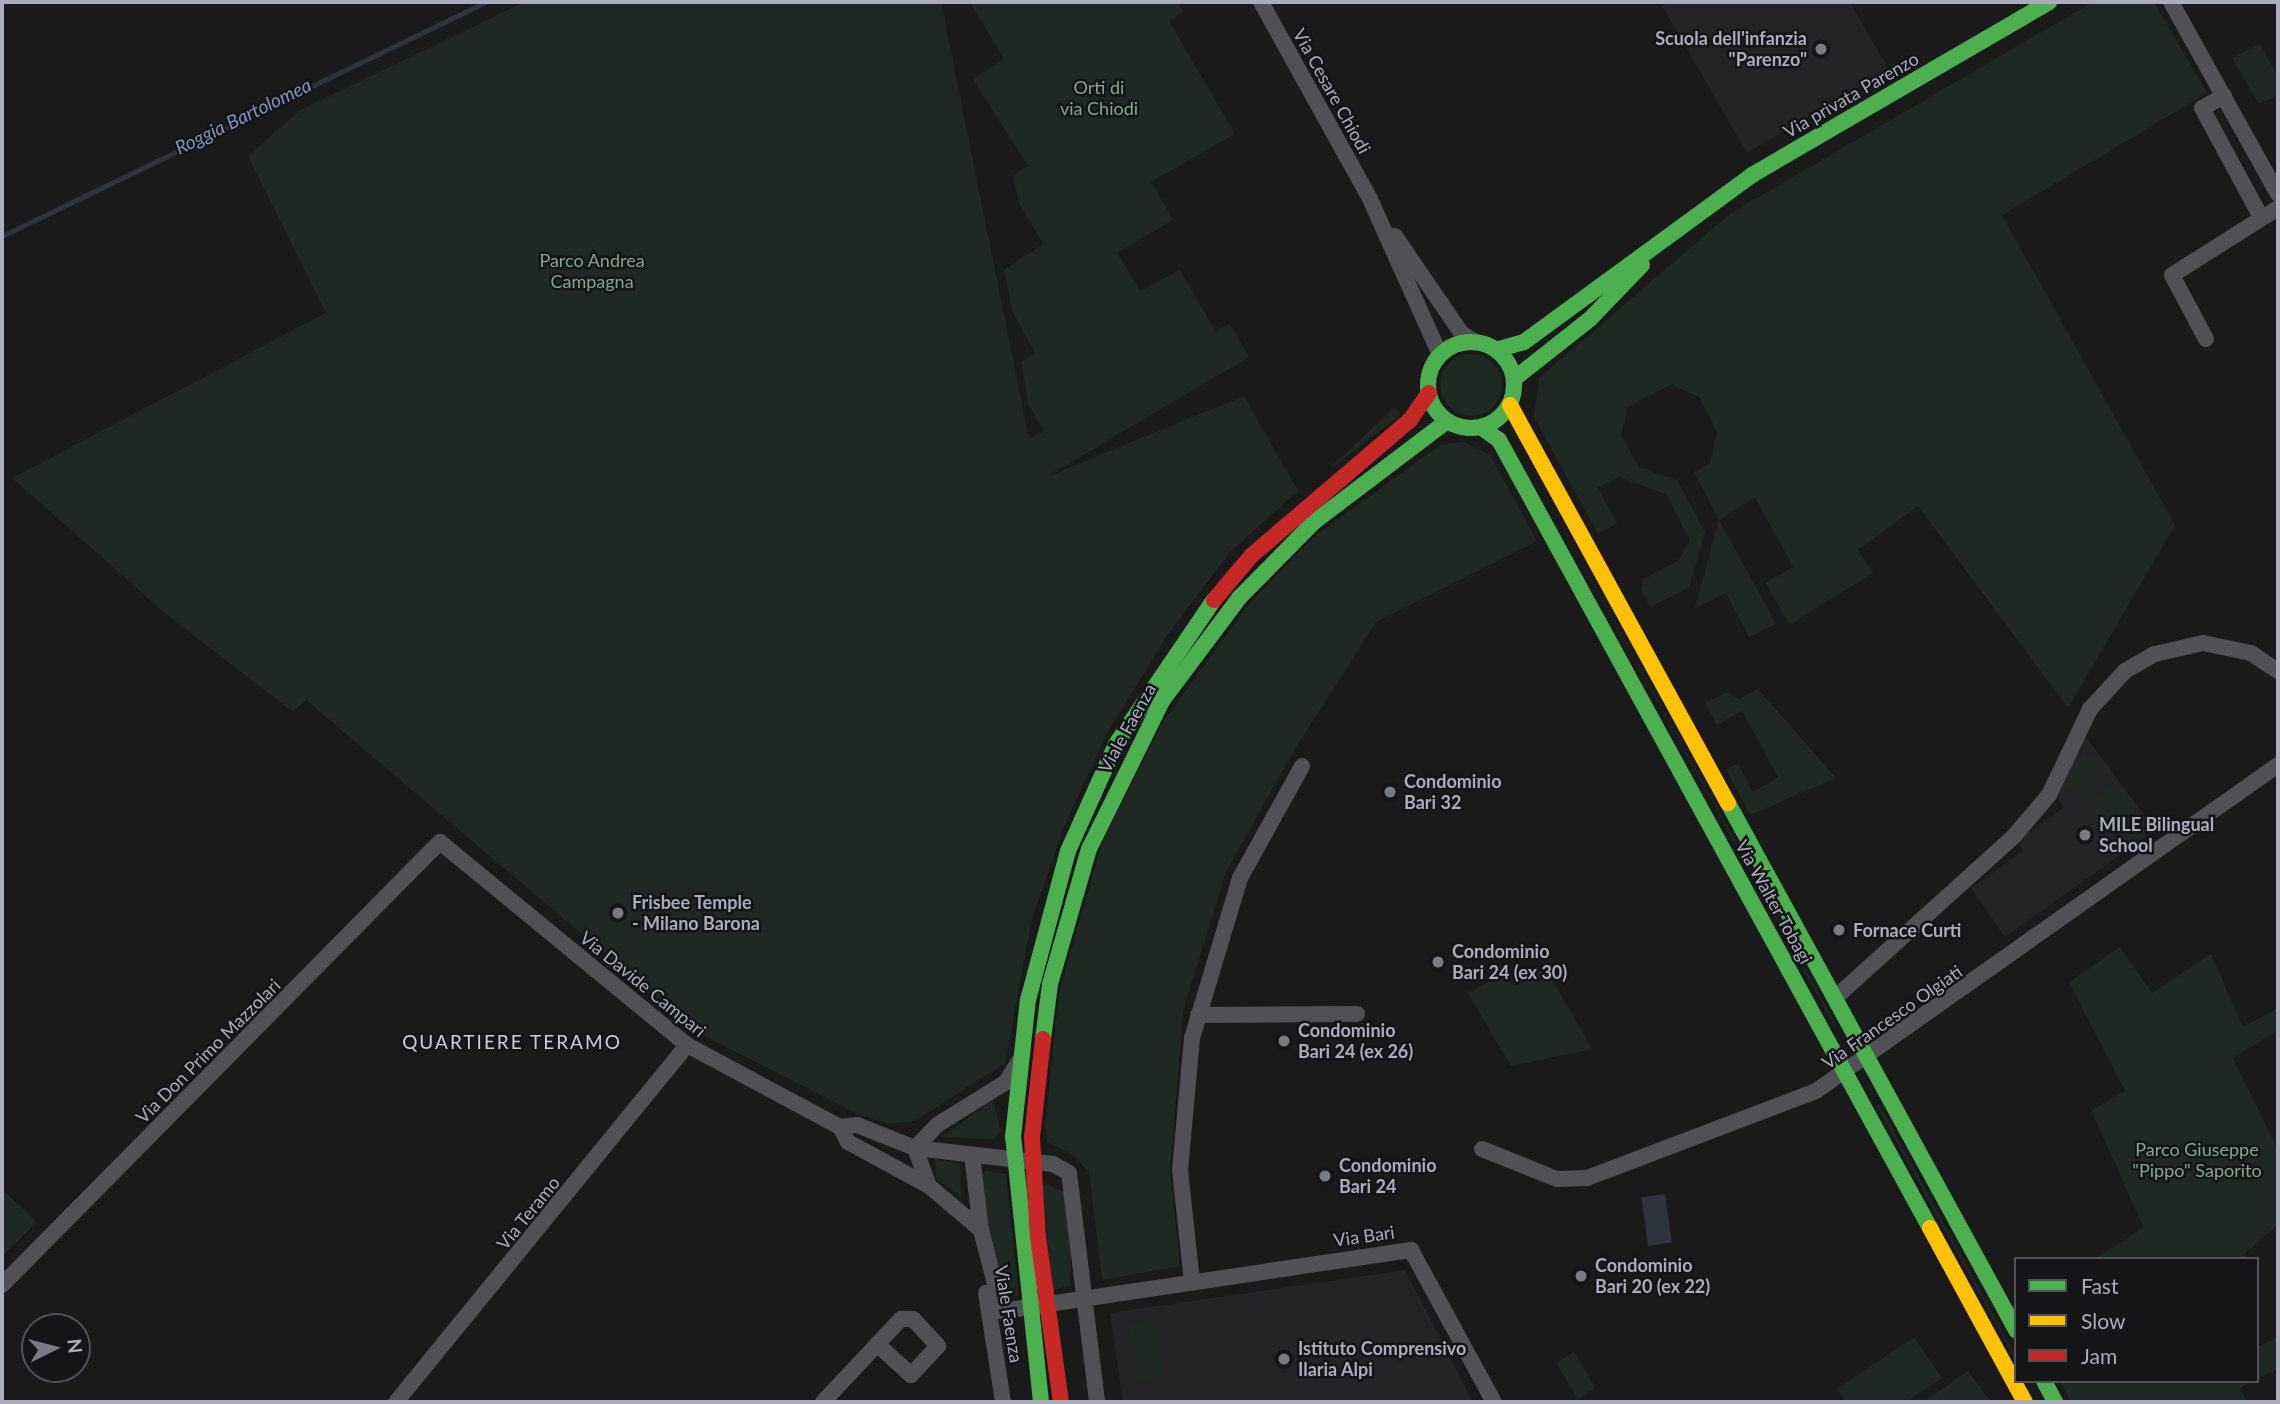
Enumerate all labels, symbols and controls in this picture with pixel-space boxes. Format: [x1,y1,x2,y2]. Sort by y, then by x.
street label: Via Cesare Chiodi [1289,25,1375,157]
place label: Scuola dell'infanzia "Parenzo" [1655,28,1807,70]
marker: Scuola dell'infanzia "Parenzo" [1813,41,1829,57]
street label: Via privata Parenzo [1780,48,1922,142]
water label: Roggia Bartolomea [171,73,315,159]
park label: Orti di via Chiodi [1060,77,1138,119]
park label: Parco Andrea Campagna [539,250,645,292]
street label: Viale Faenza [1094,680,1160,776]
place label: Condominio Bari 32 [1404,771,1501,814]
marker: Condominio Bari 32 [1382,784,1398,800]
place label: MILE Bilingual School [2099,814,2214,856]
marker: MILE Bilingual School [2077,827,2093,843]
street label: Via Walter Tobagi [1731,836,1817,968]
place label: Frisbee Temple - Milano Barona [632,892,760,934]
marker: Frisbee Temple - Milano Barona [610,905,626,921]
place label: Fornace Curti [1853,919,1961,941]
marker: Fornace Curti [1831,922,1847,938]
street label: Via Davide Campari [576,927,710,1041]
place label: Condominio Bari 24 (ex 30) [1452,941,1567,984]
marker: Condominio Bari 24 (ex 30) [1430,954,1446,970]
street label: Via Francesco Olgiati [1818,961,1966,1073]
street label: Via Don Primo Mazzolari [131,974,285,1128]
place label: Condominio Bari 24 (ex 26) [1298,1020,1413,1062]
district label: QUARTIERE TERAMO [404,1031,620,1053]
marker: Condominio Bari 24 (ex 26) [1276,1033,1292,1049]
park label: Parco Giuseppe "Pippo" Saporito [2132,1139,2262,1182]
place label: Condominio Bari 24 [1339,1155,1436,1198]
marker: Condominio Bari 24 [1317,1168,1333,1184]
street label: Via Teramo [492,1172,564,1254]
street label: Via Bari [1332,1221,1396,1251]
place label: Condominio Bari 20 (ex 22) [1595,1255,1710,1298]
legend [2014,1257,2259,1383]
street label: Viale Faenza [991,1264,1027,1364]
marker: Condominio Bari 20 (ex 22) [1573,1268,1589,1284]
text: Fast [2081,1273,2118,1298]
text: Slow [2081,1308,2125,1333]
north arrow [21,1313,91,1383]
text: N [63,1337,88,1354]
place label: Istituto Comprensivo Ilaria Alpi [1298,1338,1466,1380]
text: Jam [2081,1343,2117,1368]
marker: Istituto Comprensivo Ilaria Alpi [1276,1351,1292,1367]

